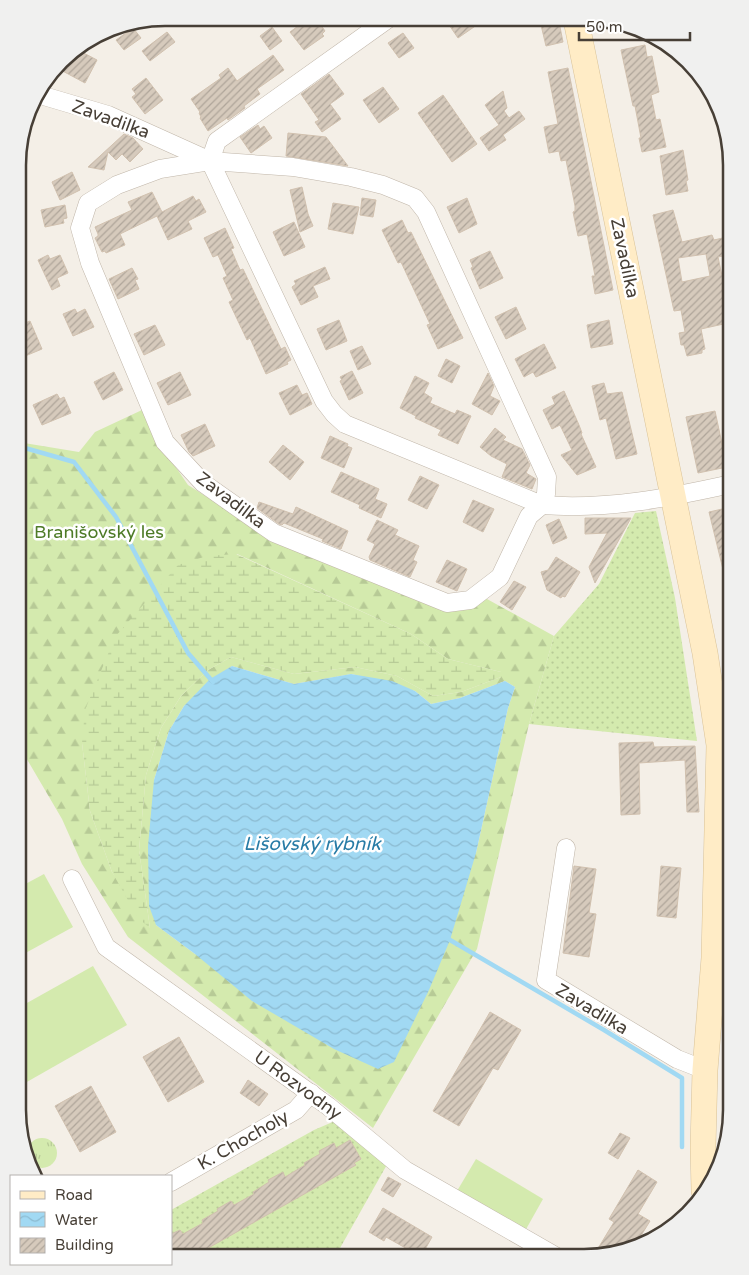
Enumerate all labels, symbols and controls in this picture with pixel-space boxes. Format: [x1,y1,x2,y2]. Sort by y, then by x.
scale bar [579,10,690,42]
text: 50 m [586,18,623,36]
street label: Zavadilka [69,95,153,143]
street label: Zavadilka [606,216,644,300]
street label: Zavadilka [192,467,270,533]
park label: Branišovský les [34,521,164,543]
water label: Lišovský rybník [243,833,382,855]
street label: Zavadilka [552,979,632,1039]
street label: U Rozvodny [250,1046,346,1124]
street label: K. Chocholy [194,1105,293,1175]
legend [10,1175,172,1265]
text: Road [55,1186,93,1204]
text: Water [55,1211,98,1229]
text: Building [55,1236,114,1254]

